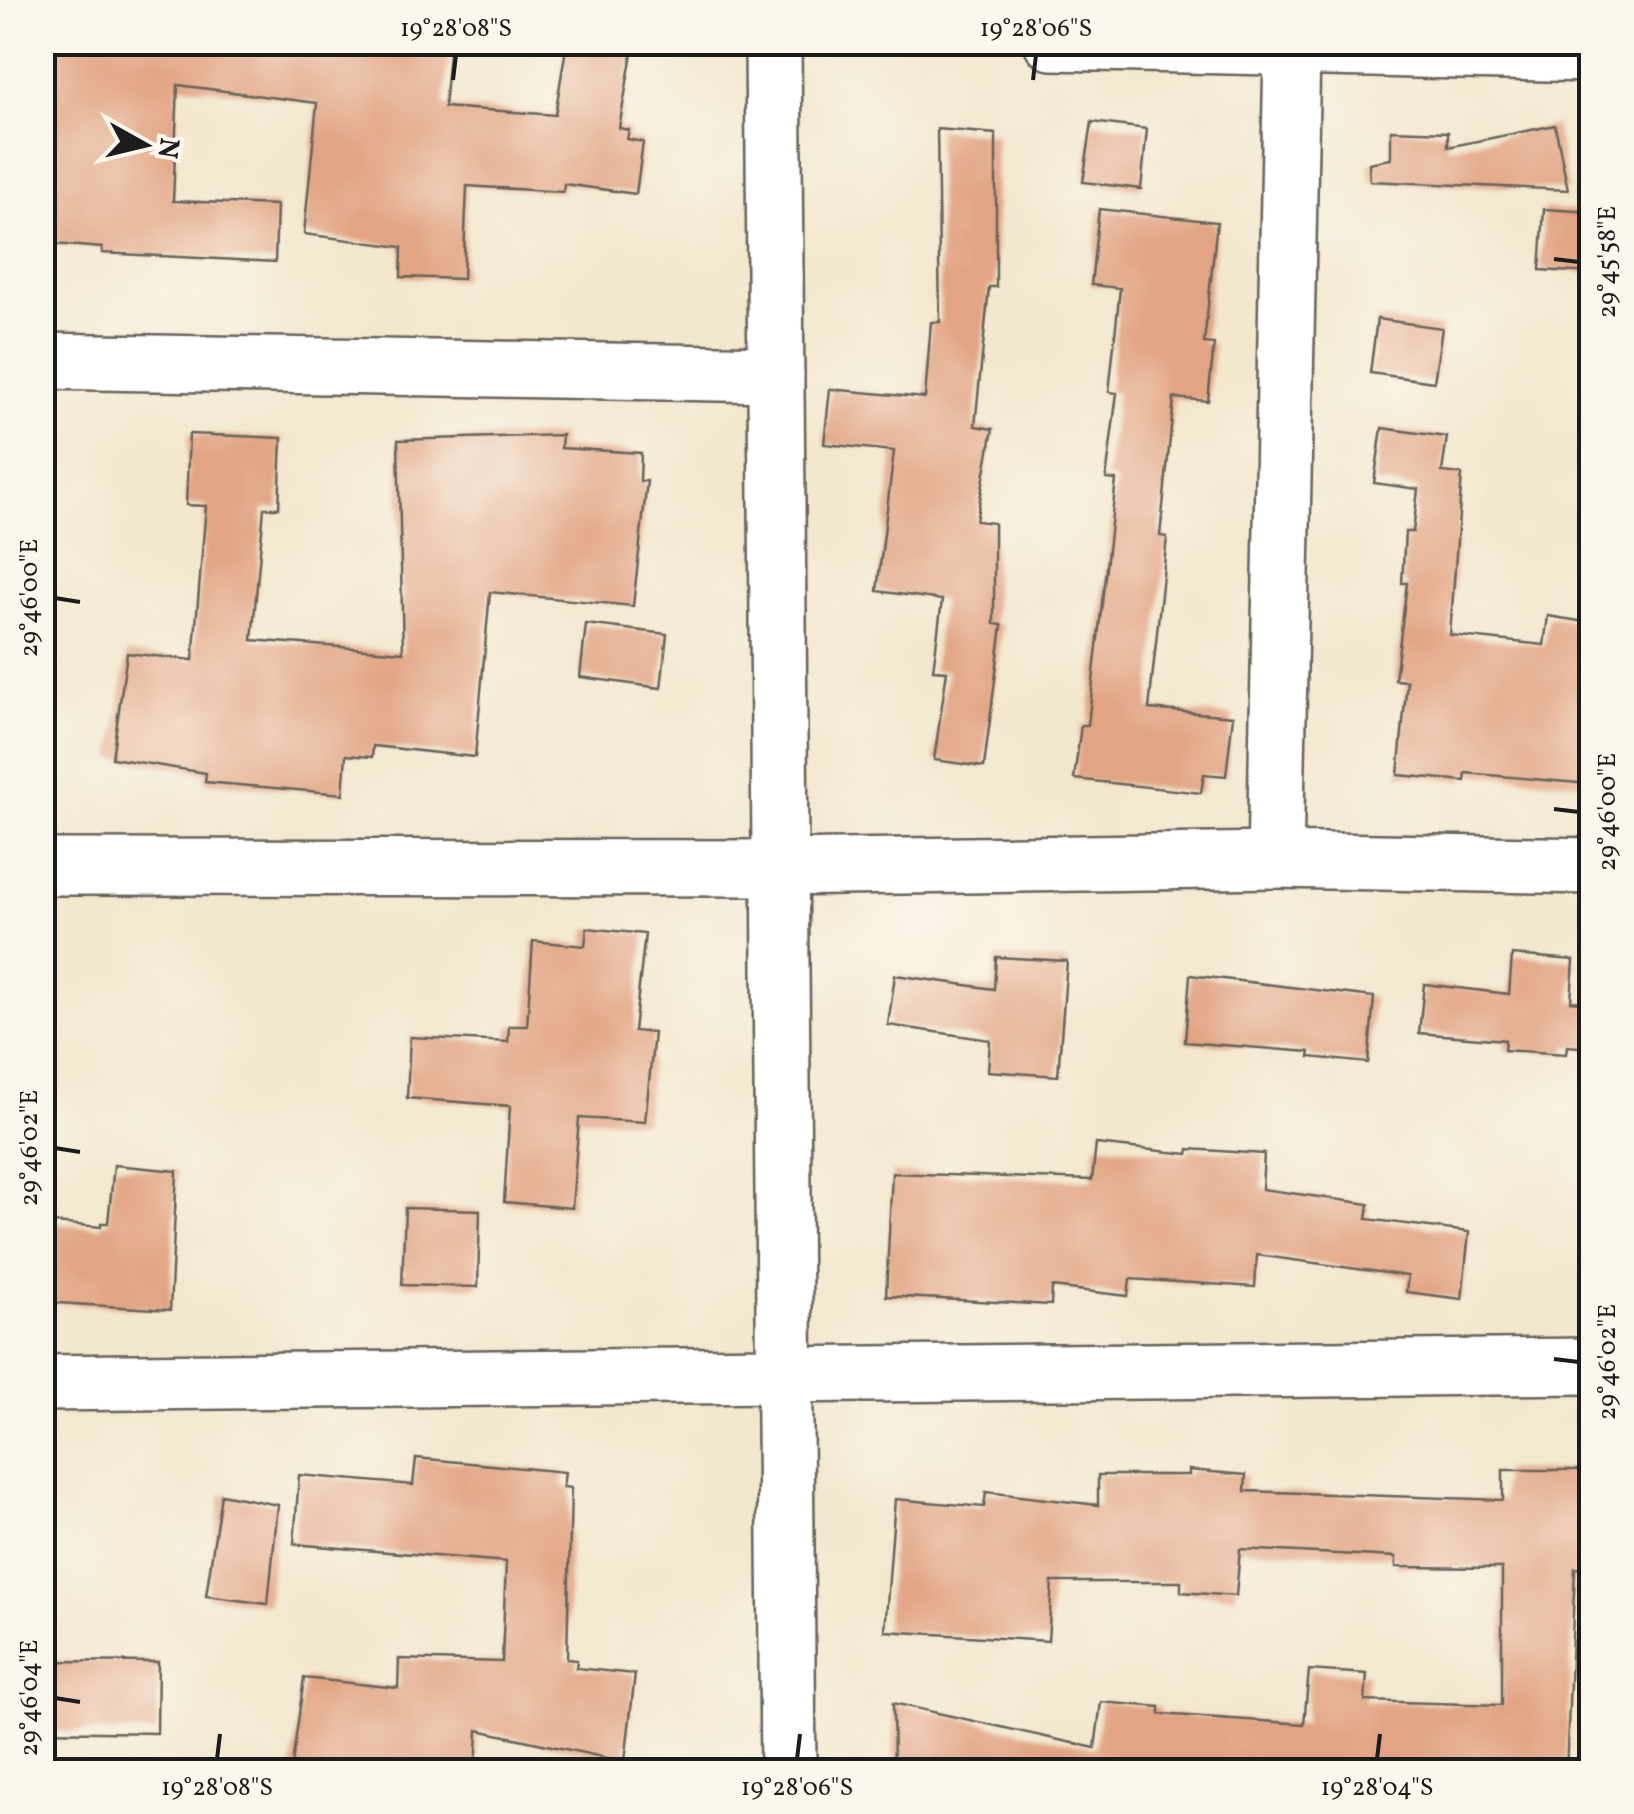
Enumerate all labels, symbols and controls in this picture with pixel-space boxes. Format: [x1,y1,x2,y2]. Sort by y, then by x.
text: 19°28'08"S [400,12,512,47]
text: 19°28'06"S [980,12,1092,47]
north arrow [95,95,195,195]
text: N [147,135,188,161]
text: 29°45'58"E [1591,206,1626,318]
text: 29°46'00"E [13,539,48,657]
text: 29°46'00"E [1591,753,1626,871]
text: 29°46'02"E [13,1090,48,1206]
text: 29°46'02"E [1591,1304,1626,1420]
text: 29°46'04"E [13,1640,48,1756]
text: 19°28'08"S [161,1771,273,1806]
text: 19°28'06"S [741,1771,853,1806]
text: 19°28'04"S [1320,1771,1434,1806]

